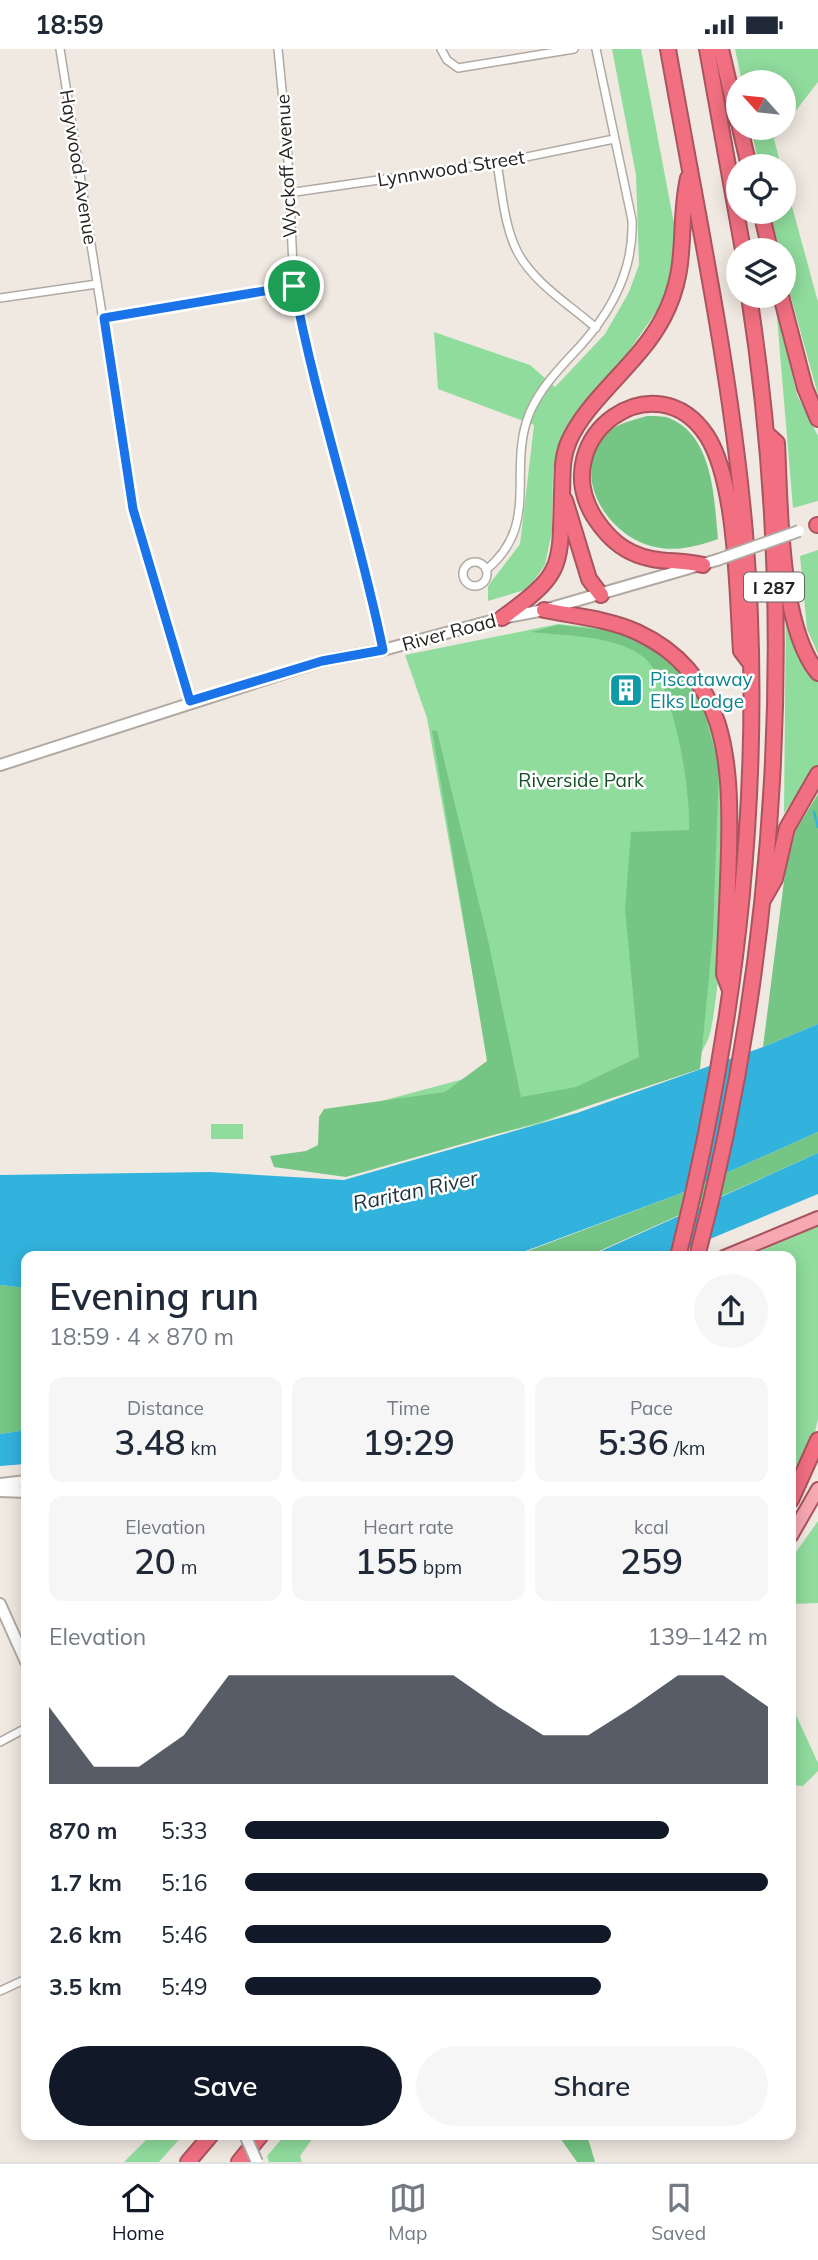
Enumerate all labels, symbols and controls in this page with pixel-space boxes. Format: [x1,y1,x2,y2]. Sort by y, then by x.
text: 18:59 [35,8,104,41]
north arrow [726,70,796,140]
map controls [726,70,796,308]
street label: Haywood Avenue [55,88,103,246]
street label: Wyckoff Avenue [270,93,302,239]
street label: Lynnwood Street [376,144,527,191]
button: locate [726,154,796,224]
button: layers [726,238,796,308]
pin [264,256,324,316]
icon: arrive [275,267,313,305]
road number: I 287 [744,573,804,601]
street label: River Road [399,608,499,656]
place label: Piscataway Elks Lodge [650,667,753,713]
building icon: Piscataway Elks Lodge [607,671,645,709]
park label: Riverside Park [518,768,644,792]
water label: Raritan River [350,1164,481,1216]
text: Evening run [49,1272,259,1320]
button: share [694,1274,768,1348]
text: 18:59 · 4 × 870 m [49,1322,234,1351]
text: Distance [127,1396,204,1420]
text: Time [387,1396,430,1420]
text: Pace [630,1396,673,1420]
text: 3.48 [114,1420,185,1464]
text: 19:29 [362,1420,455,1464]
text: 5:36 [597,1420,669,1464]
text: km [185,1436,217,1460]
text: /km [669,1436,706,1460]
text: Elevation [125,1515,206,1539]
text: Heart rate [363,1515,454,1539]
text: kcal [634,1515,669,1539]
text: 20 [134,1539,176,1583]
text: 155 [355,1539,418,1583]
text: 259 [620,1539,683,1583]
text: m [176,1555,197,1579]
text: bpm [418,1555,462,1579]
text: Elevation [49,1622,146,1651]
text: 139–142 m [647,1622,768,1651]
text: 870 m [49,1816,117,1845]
text: 5:33 [161,1816,208,1845]
text: 1.7 km [49,1868,122,1897]
text: 5:16 [161,1868,208,1897]
text: 2.6 km [49,1920,122,1949]
text: 5:46 [161,1920,208,1949]
text: 3.5 km [49,1972,122,2001]
text: 5:49 [161,1972,208,2001]
button: Save [49,2046,402,2126]
button: Share [416,2046,768,2126]
tab: Home [112,2179,164,2245]
tab: Map [388,2179,427,2245]
tab: Saved [651,2179,706,2245]

